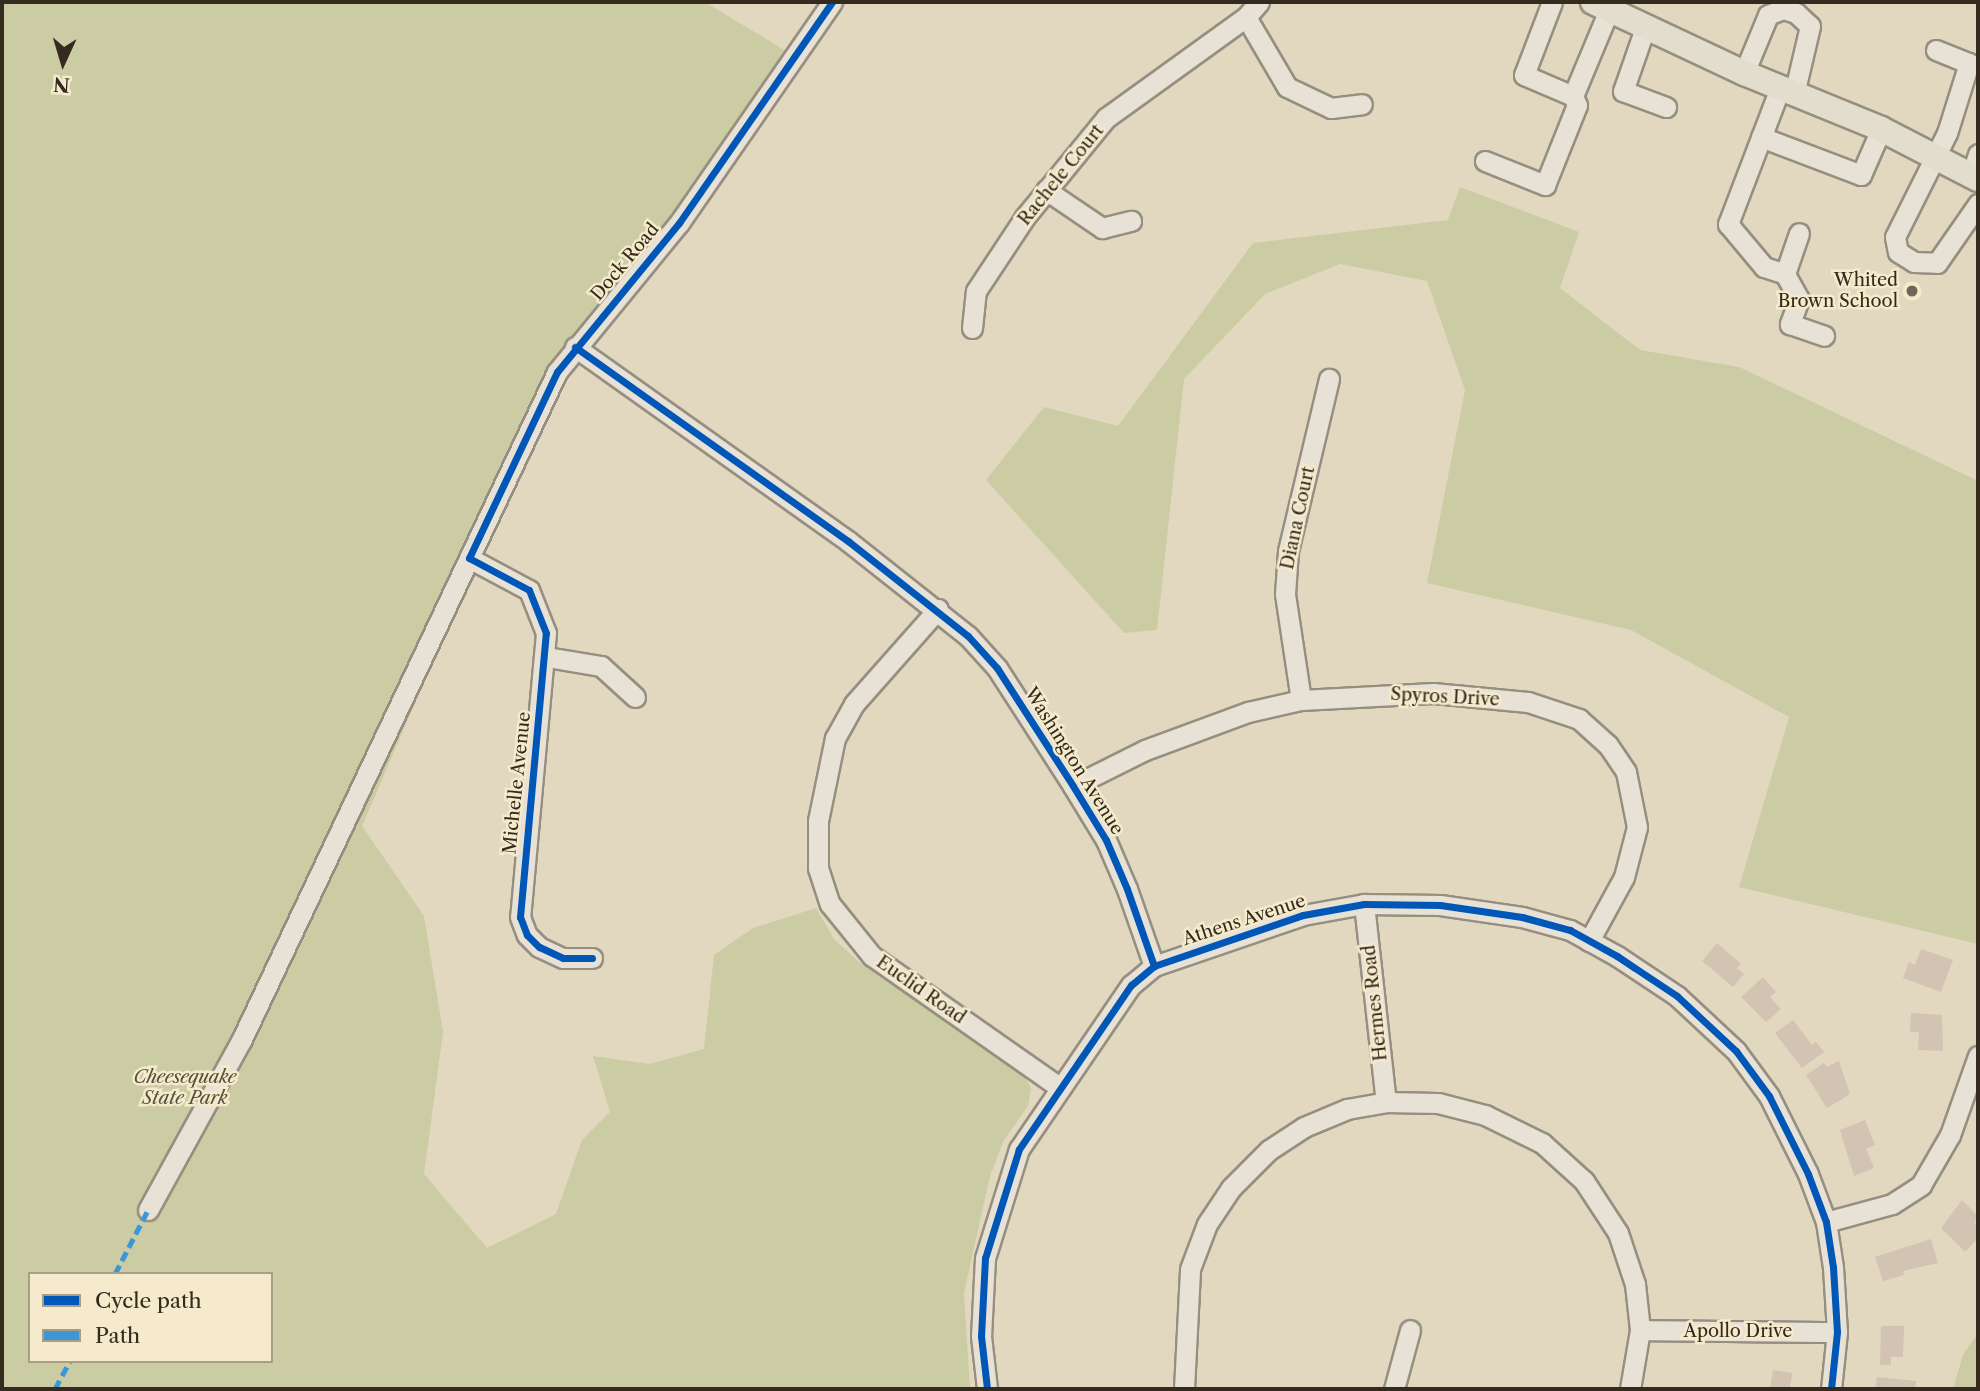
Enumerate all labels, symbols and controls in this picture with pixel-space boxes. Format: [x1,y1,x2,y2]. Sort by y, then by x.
north arrow [28,28,98,98]
text: N [52,72,71,96]
street label: Rachele Court [1014,120,1108,230]
street label: Dock Road [586,219,664,305]
place label: Whited Brown School [1778,270,1898,312]
marker: Whited Brown School [1904,283,1920,299]
street label: Diana Court [1277,464,1319,572]
street label: Washington Avenue [1020,683,1128,839]
street label: Spyros Drive [1390,683,1500,711]
street label: Michelle Avenue [499,710,535,856]
street label: Athens Avenue [1179,890,1309,950]
street label: Hermes Road [1358,944,1392,1062]
street label: Euclid Road [872,951,970,1029]
park label: Cheesequake State Park [134,1067,236,1110]
legend [28,1272,273,1363]
text: Cycle path [95,1288,202,1313]
street label: Apollo Drive [1684,1320,1792,1342]
text: Path [95,1323,140,1348]

